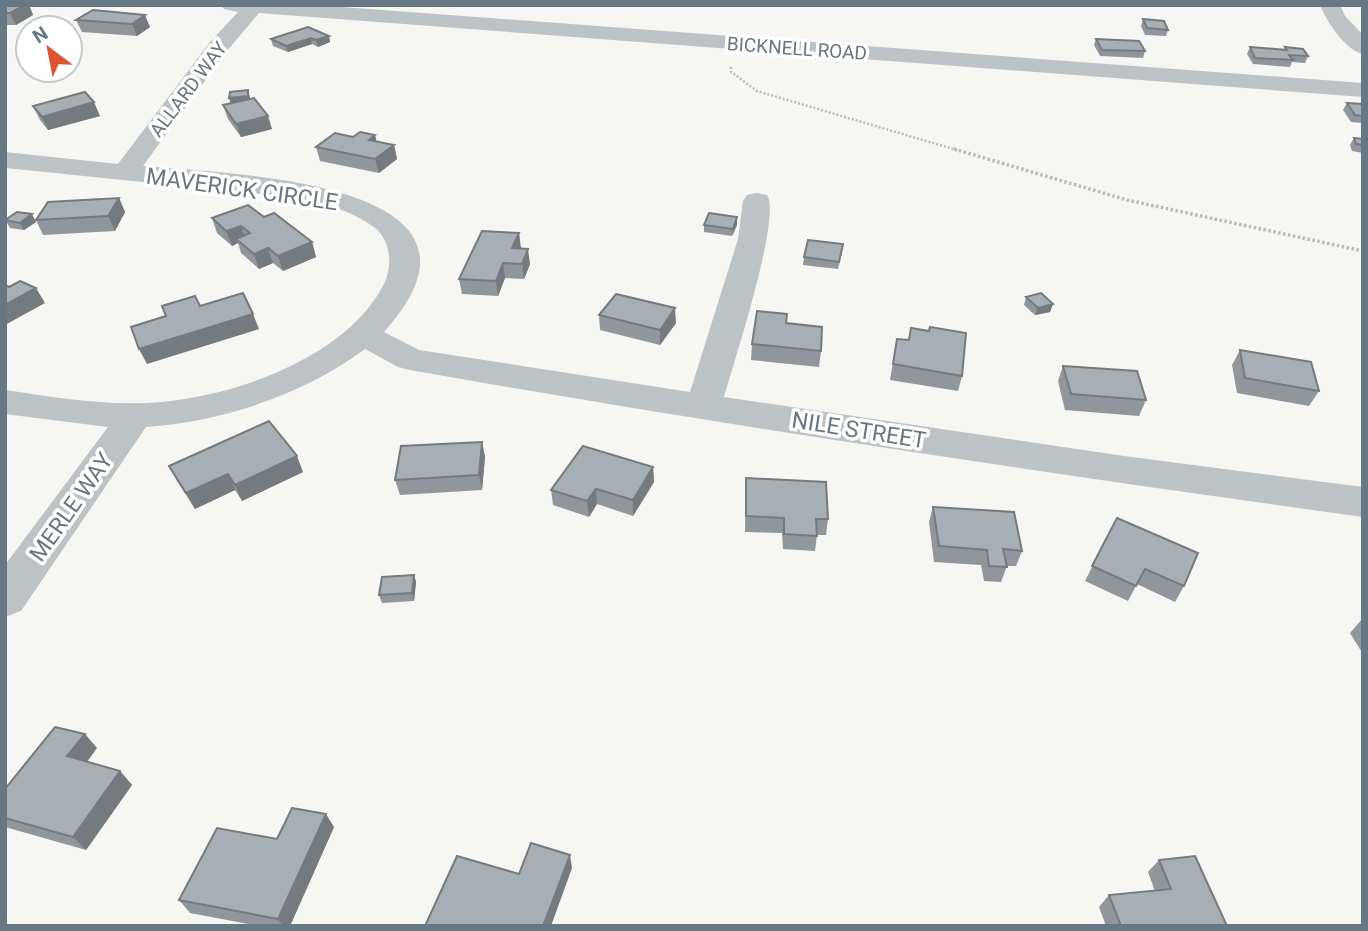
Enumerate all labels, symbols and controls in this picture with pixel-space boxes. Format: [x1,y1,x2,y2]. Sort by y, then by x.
north arrow [14,14,84,84]
text: N [28,22,52,48]
street label: BICKNELL ROAD [726,32,868,65]
street label: ALLARD WAY [145,37,232,142]
street label: MAVERICK CIRCLE [144,163,340,216]
street label: NILE STREET [790,407,928,454]
street label: MERLE WAY [24,448,119,567]

